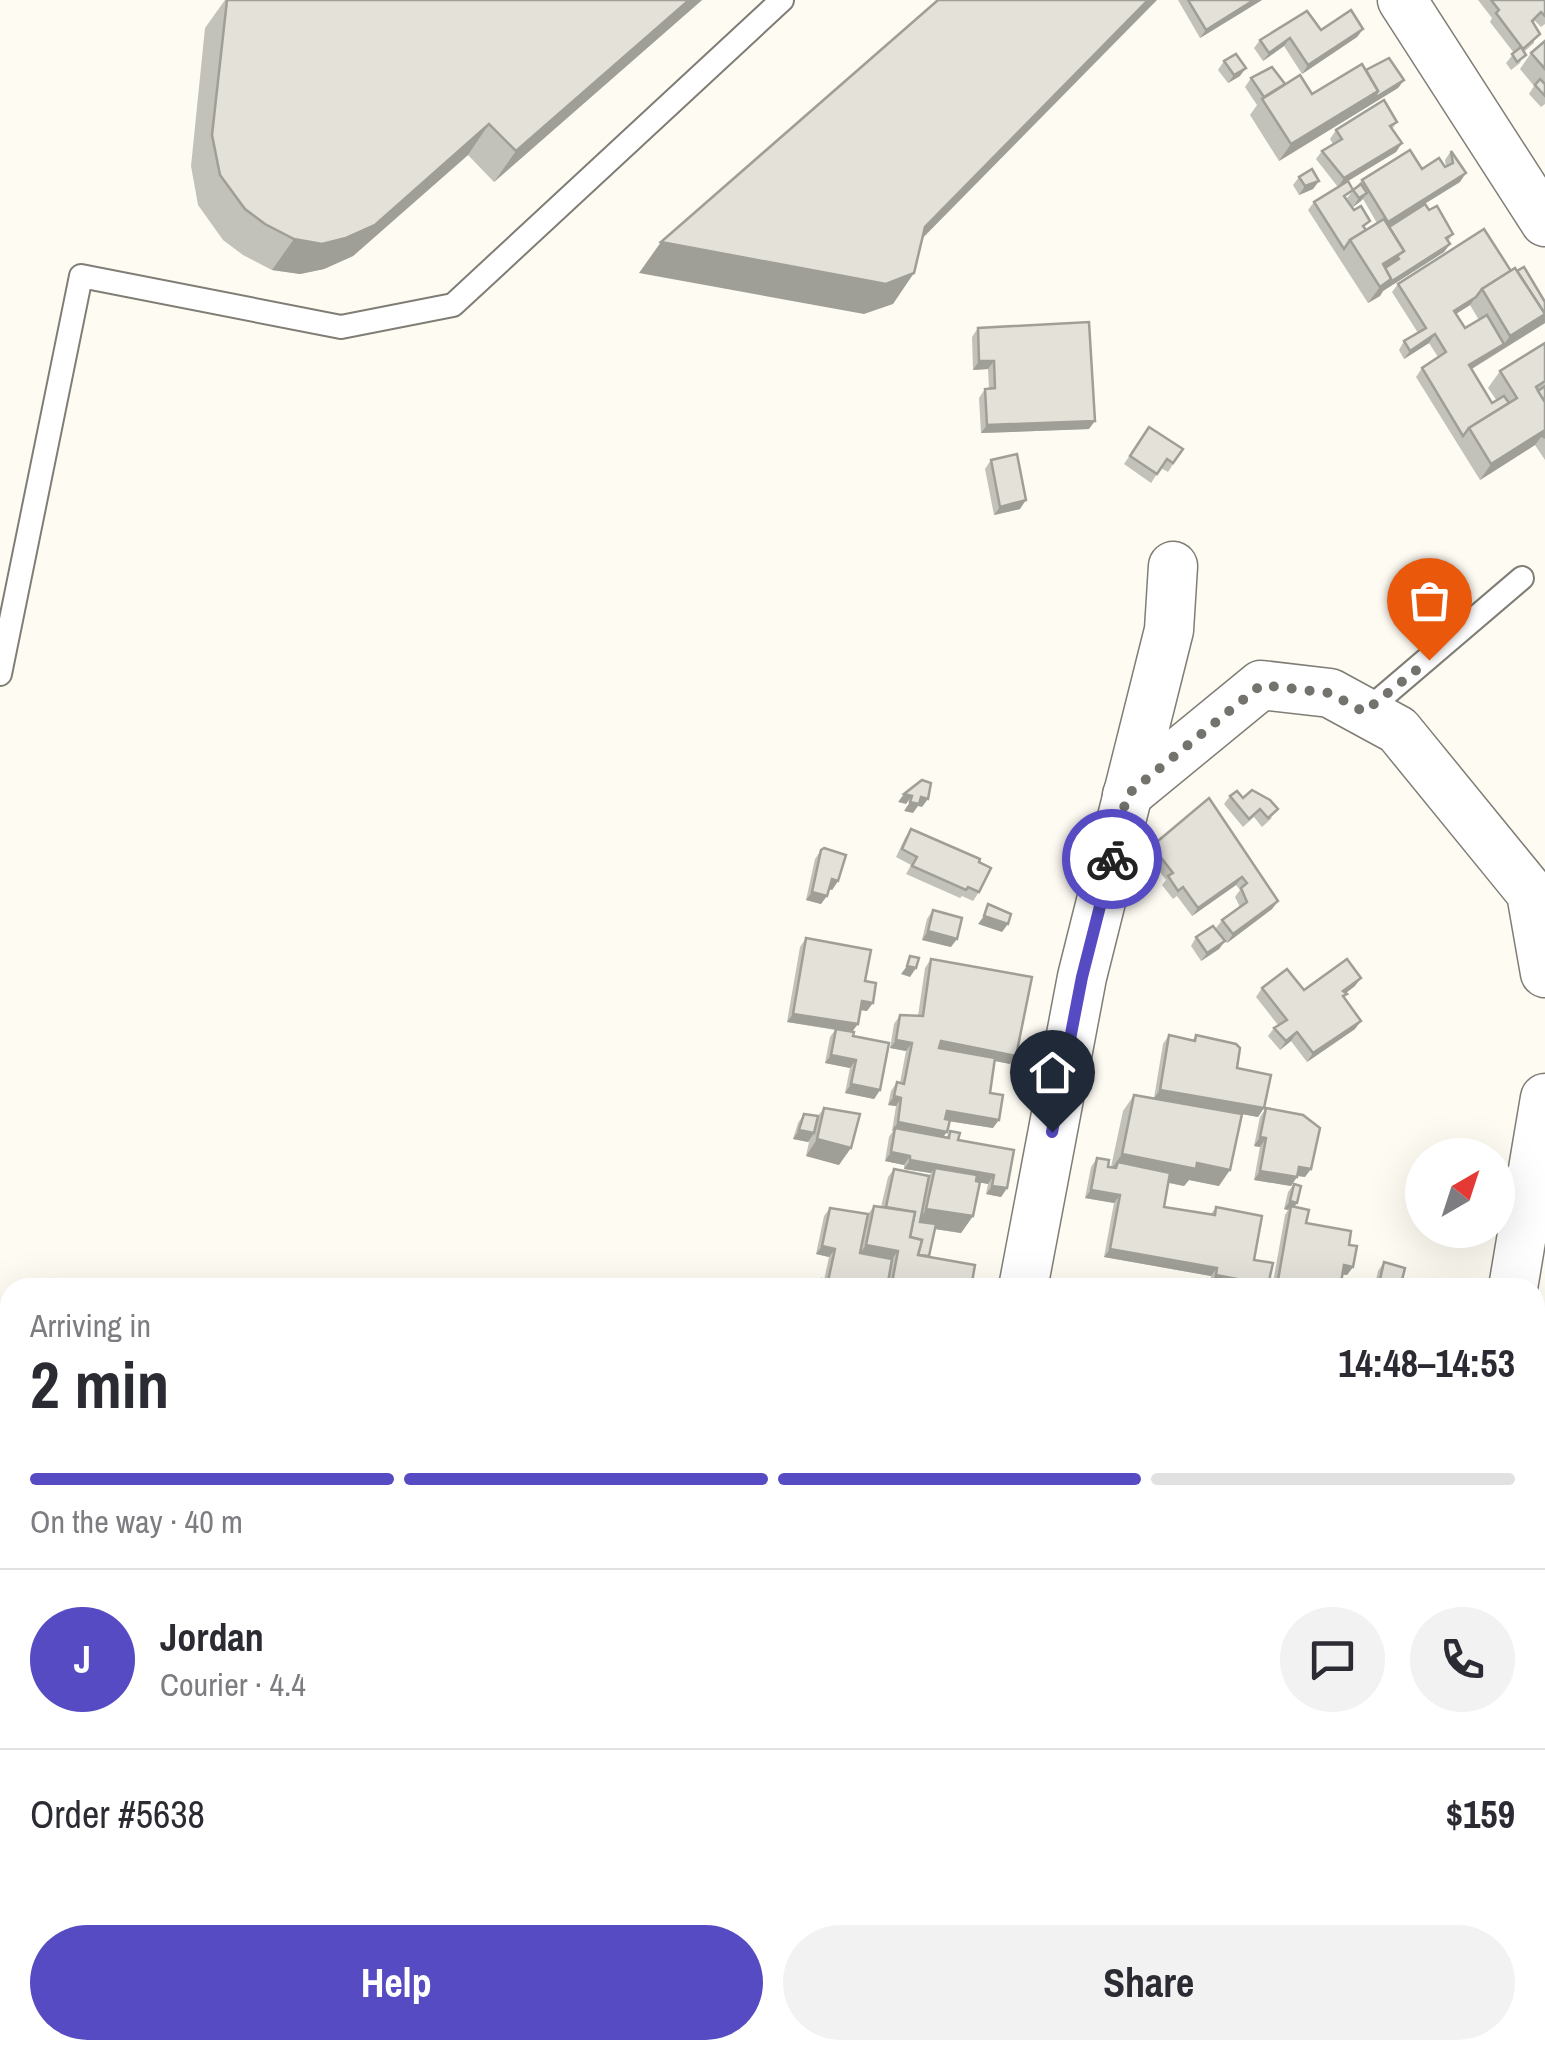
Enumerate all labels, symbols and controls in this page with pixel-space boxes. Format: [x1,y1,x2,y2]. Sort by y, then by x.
pin [1387,558,1472,661]
icon: bag [1402,573,1457,628]
courier [1062,809,1162,909]
icon: bike [1085,832,1140,887]
pin [1010,1030,1095,1133]
icon: home [1025,1045,1080,1100]
north arrow [1405,1138,1515,1248]
map controls [1405,1138,1515,1248]
text: Arriving in [30,1304,151,1347]
text: 14:48–14:53 [1338,1338,1515,1389]
text: 2 min [30,1341,169,1428]
text: On the way · 40 m [30,1500,243,1543]
button: chat [1280,1607,1385,1712]
button: phone [1410,1607,1515,1712]
text: Jordan [160,1612,264,1663]
text: J [74,1634,91,1685]
text: Courier · 4.4 [160,1663,306,1706]
text: Order #5638 [30,1789,205,1840]
text: $159 [1446,1789,1515,1840]
button: Help [30,1925,763,2040]
button: Share [783,1925,1515,2040]

